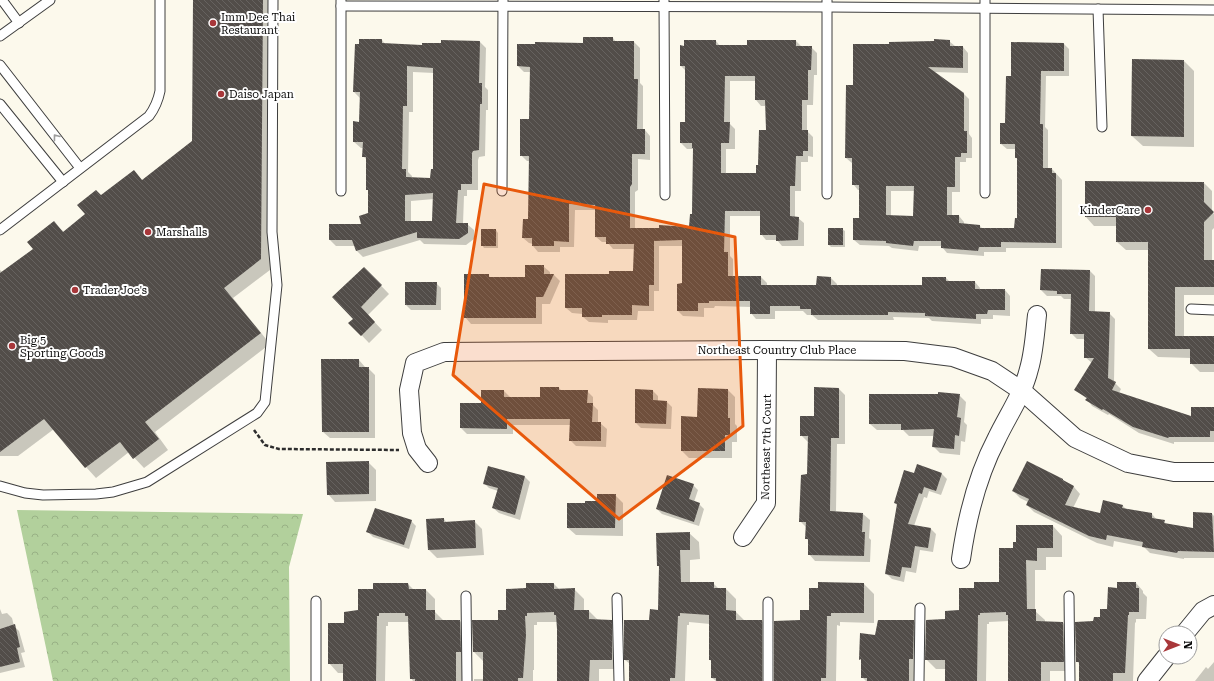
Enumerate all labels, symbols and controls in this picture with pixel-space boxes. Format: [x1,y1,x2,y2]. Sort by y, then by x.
place label: Imm Dee Thai Restaurant [221,11,296,37]
marker: Imm Dee Thai Restaurant [208,18,218,28]
place label: Daiso Japan [229,88,294,101]
marker: Daiso Japan [216,89,226,99]
one-way arrow [54,135,61,142]
place label: KinderCare [1079,204,1140,217]
marker: KinderCare [1143,205,1153,215]
place label: Marshalls [156,226,207,239]
marker: Marshalls [143,227,153,237]
place label: Trader Joe's [83,284,147,297]
marker: Trader Joe's [70,285,80,295]
place label: Big 5 Sporting Goods [20,334,104,360]
marker: Big 5 Sporting Goods [7,341,17,351]
street label: Northeast Country Club Place [698,344,856,357]
street label: Northeast 7th Court [759,394,774,500]
north arrow [1158,625,1198,665]
text: N [1181,641,1194,650]

